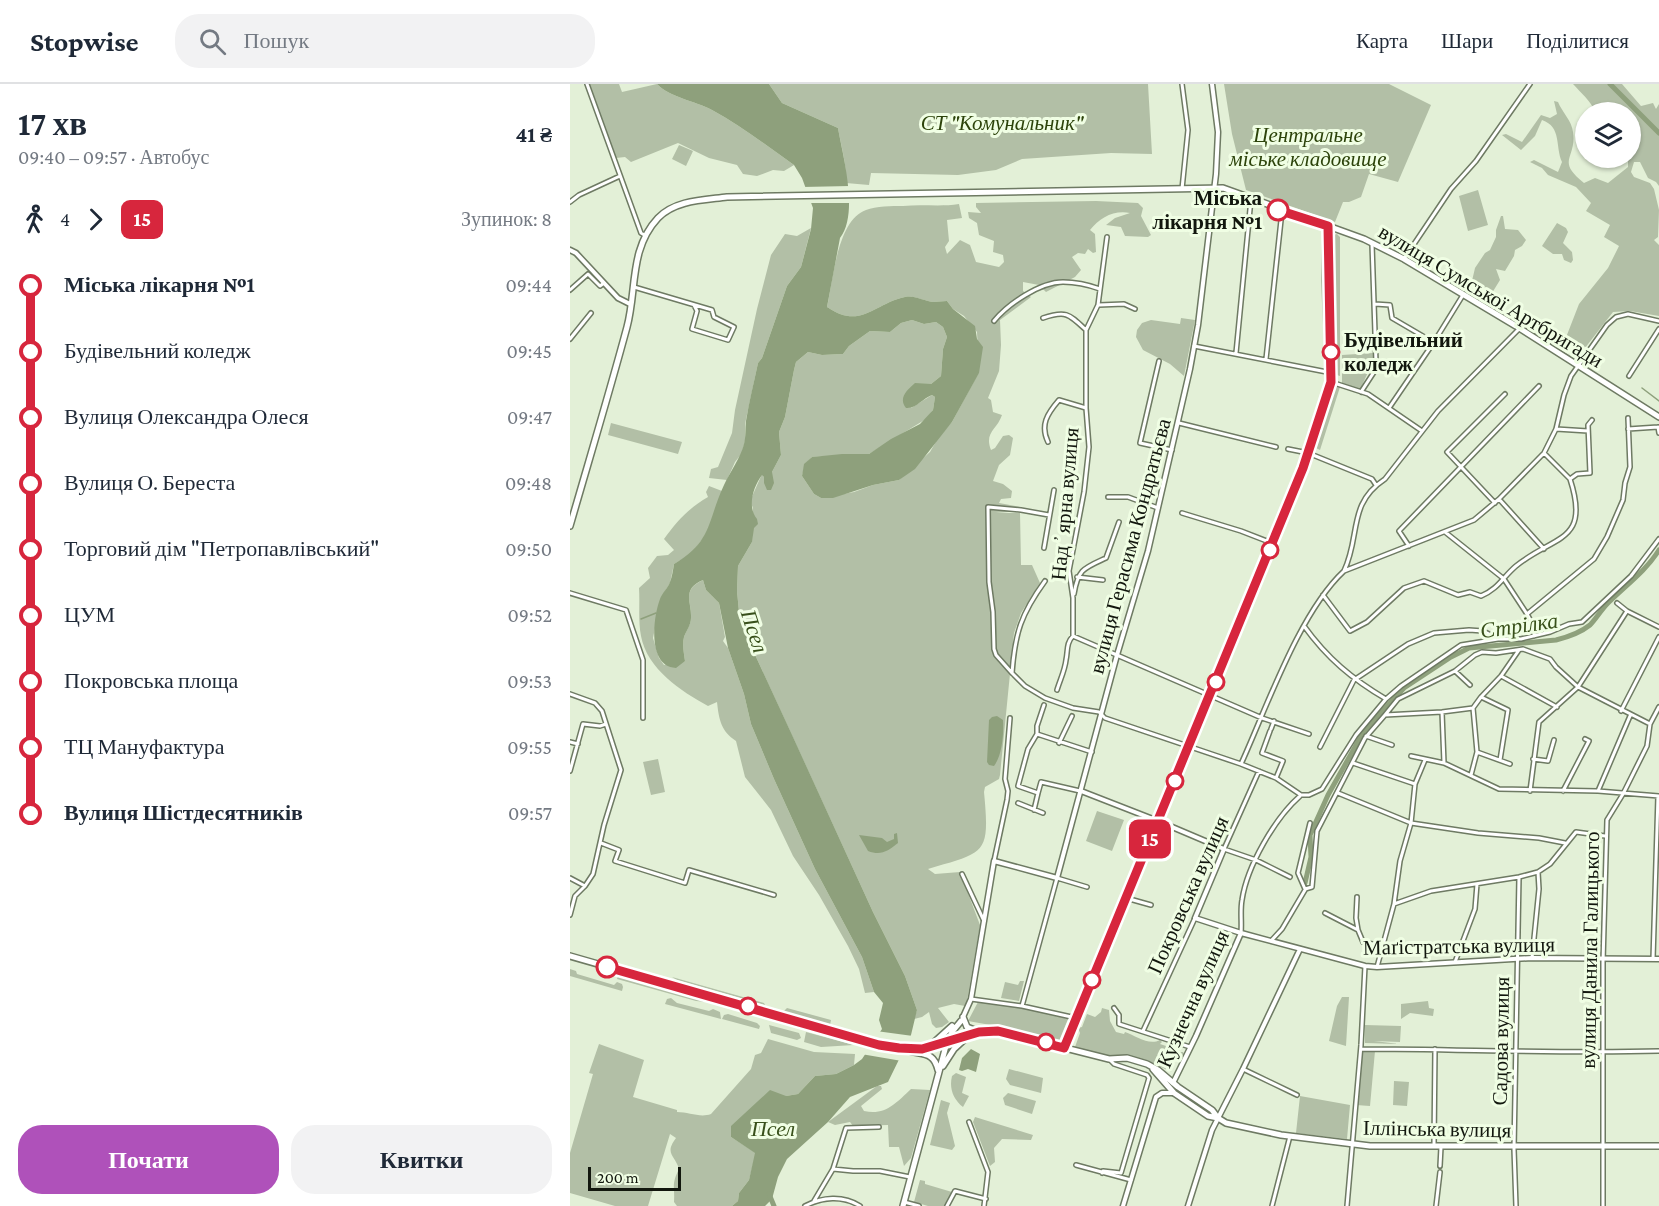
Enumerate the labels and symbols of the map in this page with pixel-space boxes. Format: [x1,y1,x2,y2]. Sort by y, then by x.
park label: СТ "Комунальник" [921,111,1085,135]
park label: Центральне міське кладовище [1228,123,1387,171]
place label: Міська лікарня №1 [1152,186,1262,234]
marker: Міська лікарня №1 [1267,199,1289,221]
street label: вулиця Сумської Артбригади [1374,219,1608,373]
place label: Будівельний коледж [1344,328,1463,376]
marker: Будівельний коледж [1322,343,1340,361]
street label: вулиця Герасима Кондратьєва [1084,415,1176,676]
street label: Надʼярна вулиця [1046,426,1084,582]
unlabelled marker [1261,541,1279,559]
water label: Псел [736,605,773,656]
water label: Стрілка [1479,608,1560,643]
unlabelled marker [1207,673,1225,691]
unlabelled marker [1166,772,1184,790]
street label: Покровська вулиця [1142,812,1234,978]
line badge: 15 [1123,820,1177,858]
street label: вулиця Данила Галицького [1576,831,1604,1069]
street label: Кузнечна вулиця [1152,926,1234,1071]
street label: Маґістратська вулиця [1363,932,1556,960]
unlabelled marker [596,956,618,978]
unlabelled marker [1083,971,1101,989]
street label: Садова вулиця [1488,976,1514,1106]
unlabelled marker [739,997,757,1015]
unlabelled marker [1037,1033,1055,1051]
water label: Псел [750,1116,795,1141]
street label: Іллінська вулиця [1363,1116,1512,1142]
scale bar [588,1164,681,1192]

